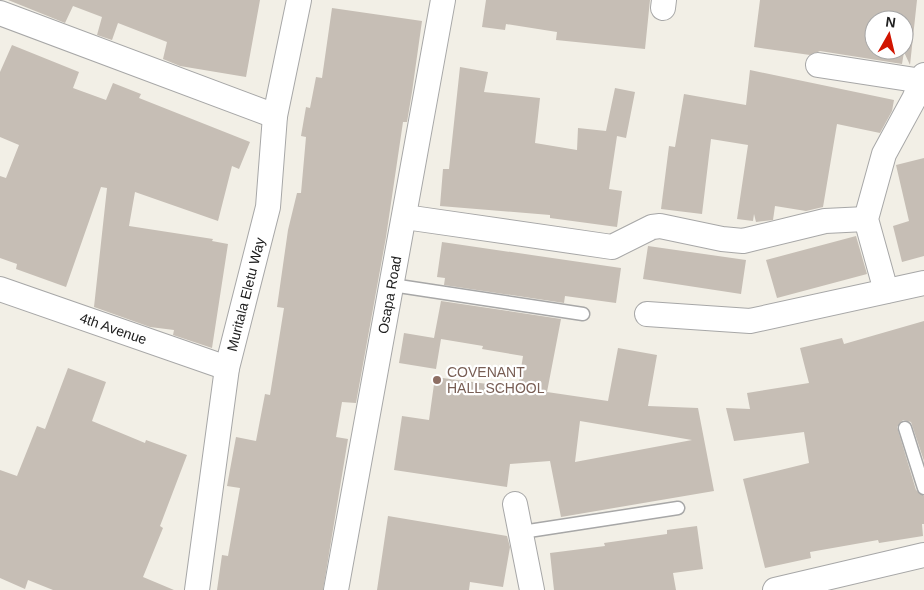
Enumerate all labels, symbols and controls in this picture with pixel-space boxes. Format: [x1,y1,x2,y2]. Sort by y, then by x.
north arrow [864,10,914,60]
text: N [885,13,897,31]
street label: Muritala Eletu Way [224,236,268,353]
street label: Osapa Road [375,255,404,335]
street label: 4th Avenue [78,309,149,348]
place label: COVENANT HALL SCHOOL [447,364,545,396]
marker: COVENANT HALL SCHOOL [431,374,443,386]

